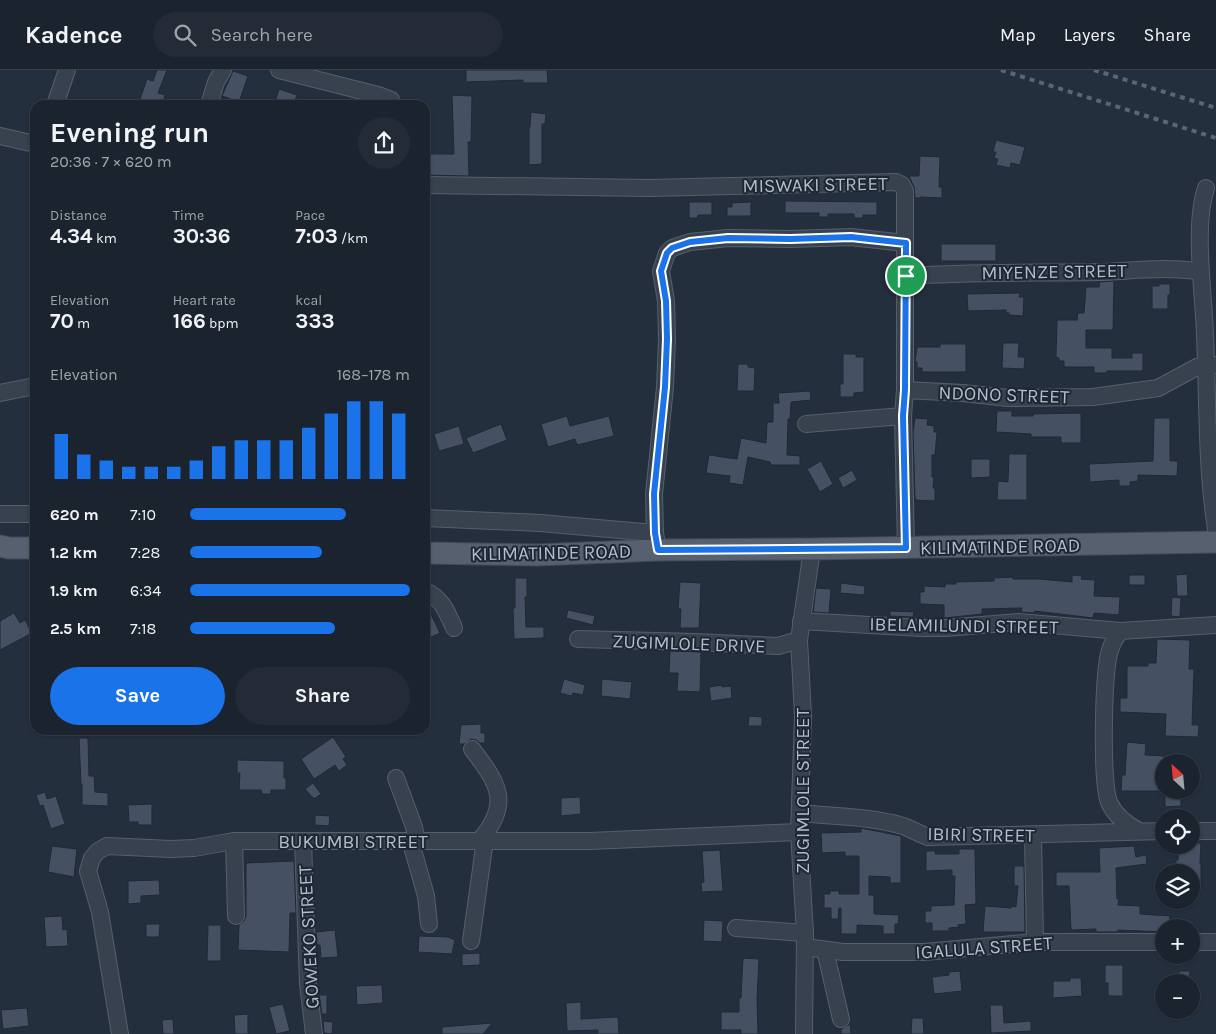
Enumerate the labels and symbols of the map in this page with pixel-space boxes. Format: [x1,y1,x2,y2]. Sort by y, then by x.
street label: MISWAKI STREET [742,173,888,197]
pin [885,255,927,297]
street label: MIYENZE STREET [981,260,1127,284]
street label: NDONO STREET [938,382,1070,408]
street label: KILIMATINDE ROAD [920,535,1080,559]
street label: KILIMATINDE ROAD [471,541,631,565]
street label: IBELAMILUNDI STREET [869,613,1059,639]
street label: ZUGIMLOLE DRIVE [612,630,766,658]
street label: ZUGIMLOLE STREET [792,708,814,874]
north arrow [1155,754,1200,799]
street label: IBIRI STREET [927,823,1035,847]
street label: BUKUMBI STREET [278,831,428,853]
street label: GOWEKO STREET [294,864,324,1009]
street label: IGALULA STREET [915,932,1054,964]

